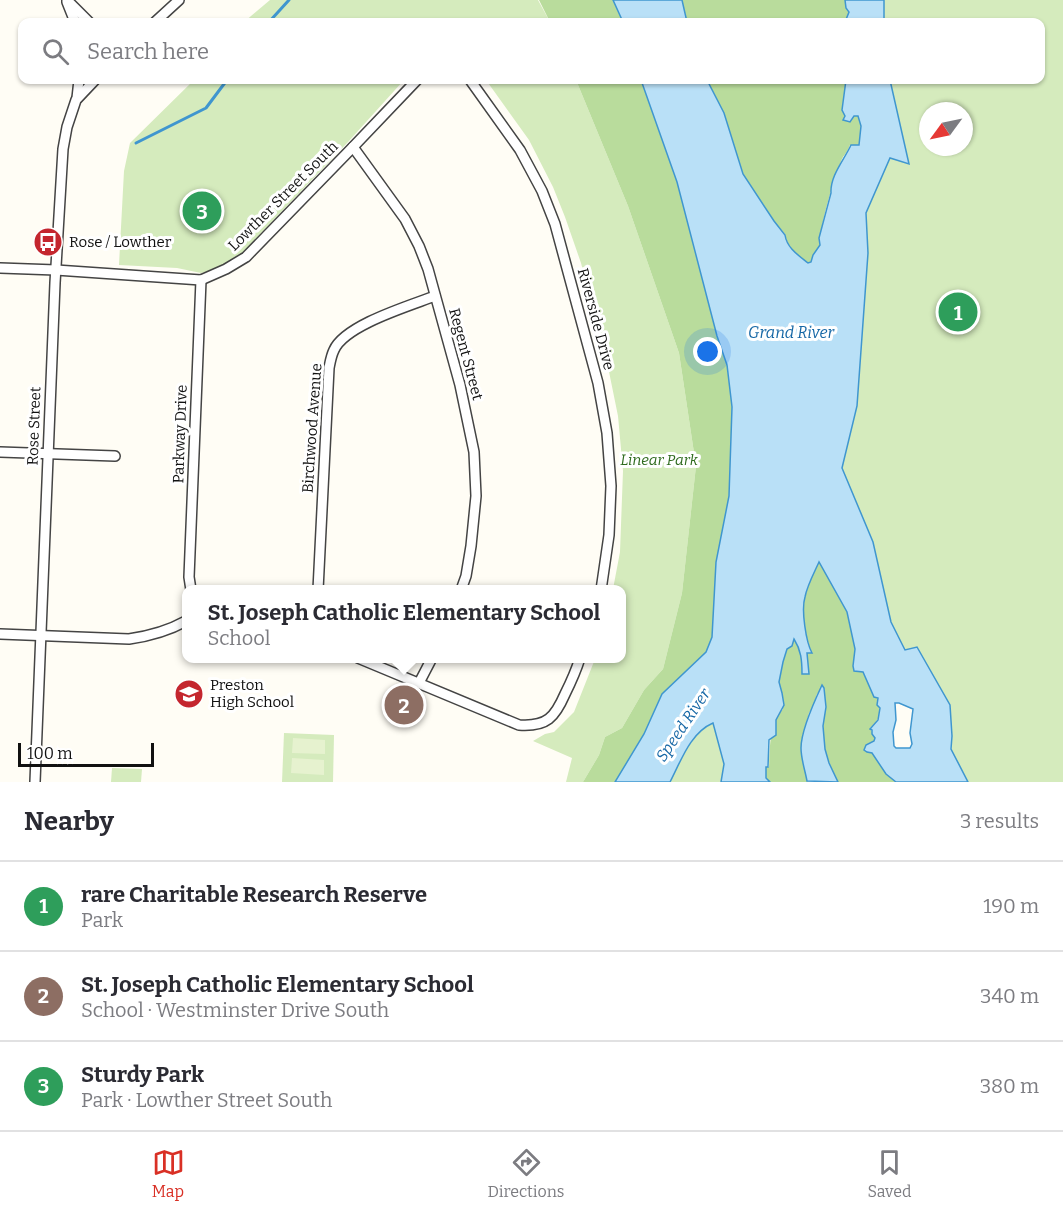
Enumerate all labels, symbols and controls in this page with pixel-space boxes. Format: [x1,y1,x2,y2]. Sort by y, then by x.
search box [18,18,1045,84]
icon: search [39,35,72,68]
text: Search here [87,38,209,65]
north arrow [919,102,973,156]
street label: Lowther Street South [224,137,342,255]
pin: 3 [182,188,222,234]
bus stop icon: Rose / Lowther [32,226,64,258]
place label: Rose / Lowther [69,233,172,251]
street label: Riverside Drive [574,266,618,372]
pin: 1 [938,290,978,334]
street label: Regent Street [445,306,487,402]
water label: Grand River [748,323,835,342]
your location [693,337,722,366]
street label: Birchwood Avenue [298,362,326,494]
street label: Parkway Drive [169,384,191,484]
street label: Rose Street [24,386,44,466]
park label: Linear Park [620,451,699,469]
popup [182,585,626,663]
text: St. Joseph Catholic Elementary School [208,599,600,626]
text: School [208,626,270,650]
place label: Preston High School [210,676,294,711]
school or university icon: Preston High School [173,678,205,710]
pin: 2 [384,682,424,728]
water label: Speed River [652,684,715,765]
scale bar [18,740,154,768]
text: 100 m [27,744,72,763]
text: Nearby [24,806,114,837]
text: 3 results [960,809,1039,833]
text: rare Charitable Research Reserve [81,881,427,908]
text: 1 [39,894,48,918]
text: 190 m [983,894,1039,918]
text: Park [81,908,123,932]
text: St. Joseph Catholic Elementary School [81,971,474,998]
text: 2 [38,984,49,1008]
text: 340 m [980,984,1039,1008]
text: School · Westminster Drive South [81,998,389,1022]
text: Sturdy Park [81,1061,204,1088]
text: 3 [38,1074,49,1098]
text: 380 m [980,1074,1039,1098]
text: Park · Lowther Street South [81,1088,332,1112]
tab: Map [152,1146,185,1201]
tab: Directions [488,1146,565,1201]
tab: Saved [868,1146,911,1201]

